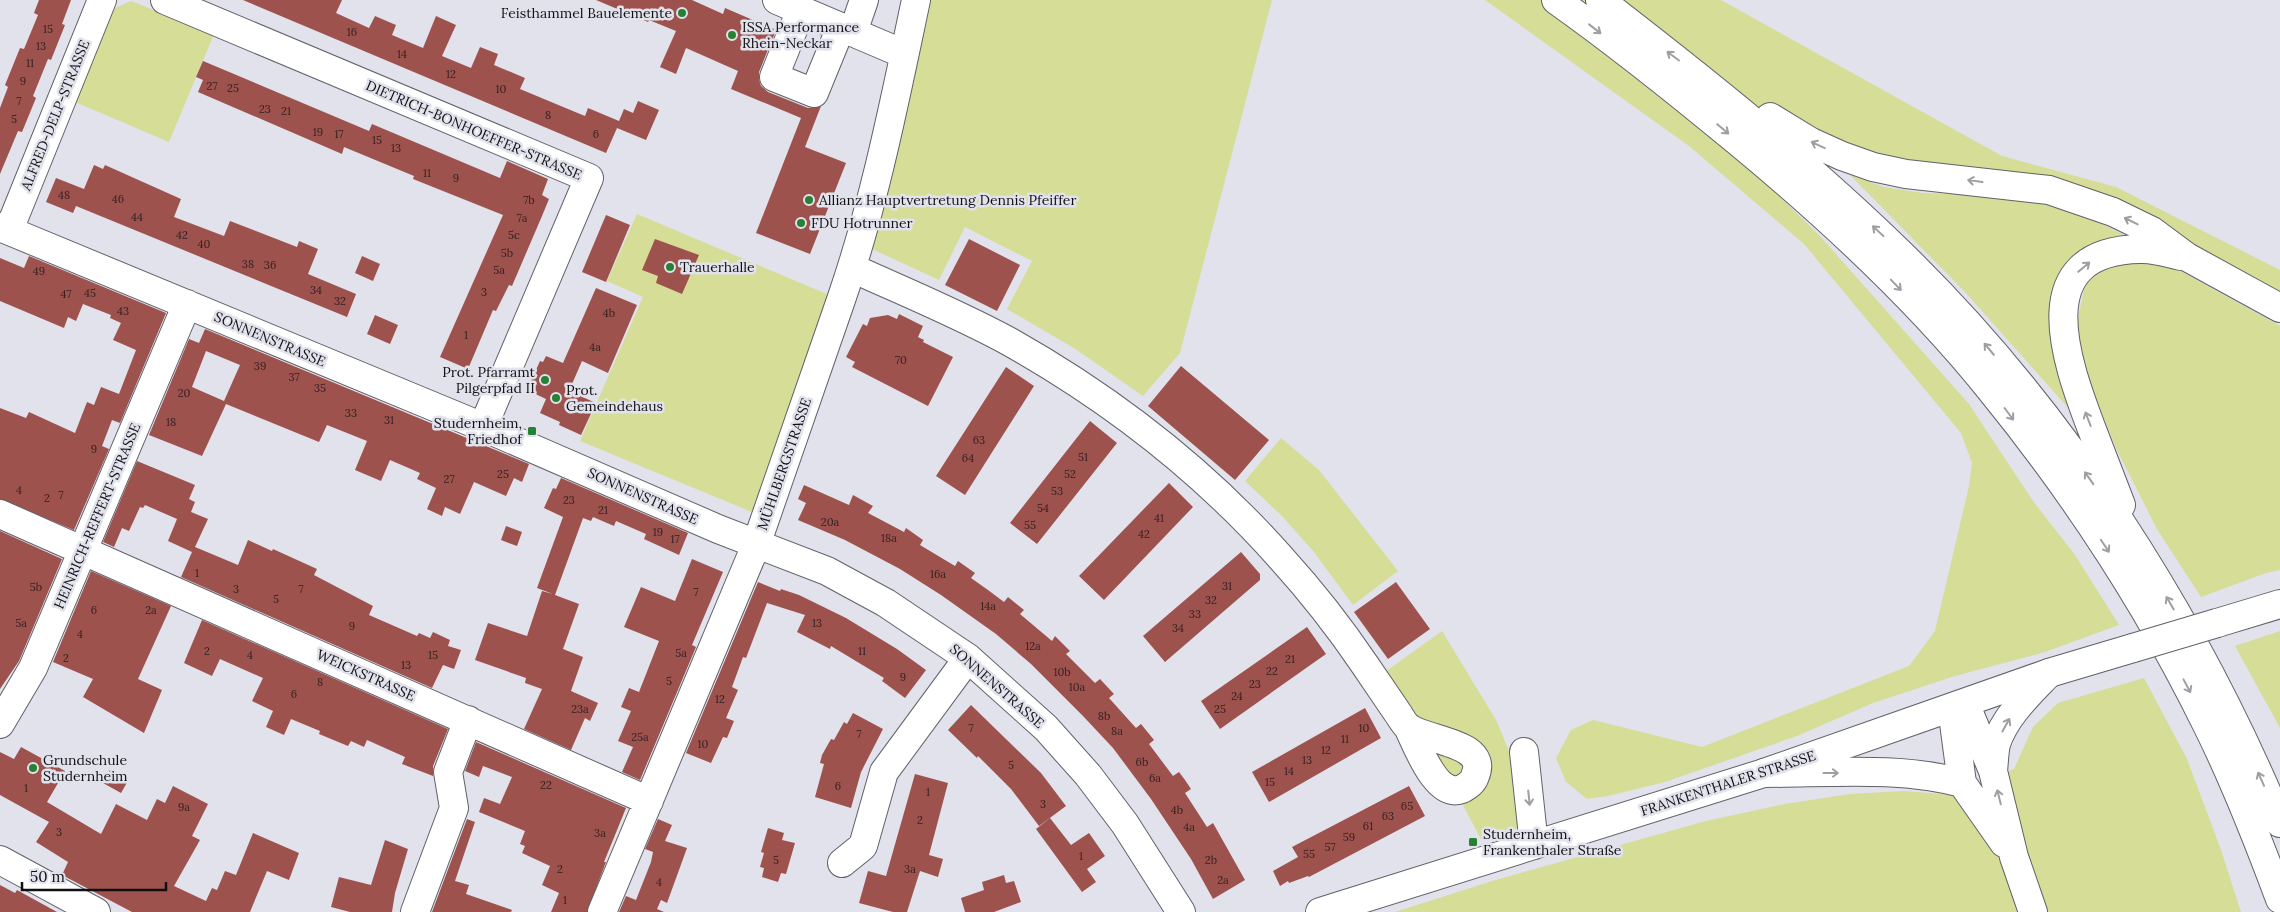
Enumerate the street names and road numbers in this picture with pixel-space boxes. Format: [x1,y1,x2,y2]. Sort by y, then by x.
street label: ALFRED-DELP-STRASSE [16,37,94,194]
street label: DIETRICH-BONHOEFFER-STRASSE [363,76,585,184]
street label: SONNENSTRASSE [212,307,329,371]
street label: MÜHLBERGSTRASSE [753,395,815,533]
street label: HEINRICH-REFFERT-STRASSE [50,420,145,612]
street label: SONNENSTRASSE [585,464,701,529]
street label: SONNENSTRASSE [946,640,1048,732]
street label: WEICKSTRASSE [314,645,418,705]
street label: FRANKENTHALER STRASSE [1638,746,1818,820]

